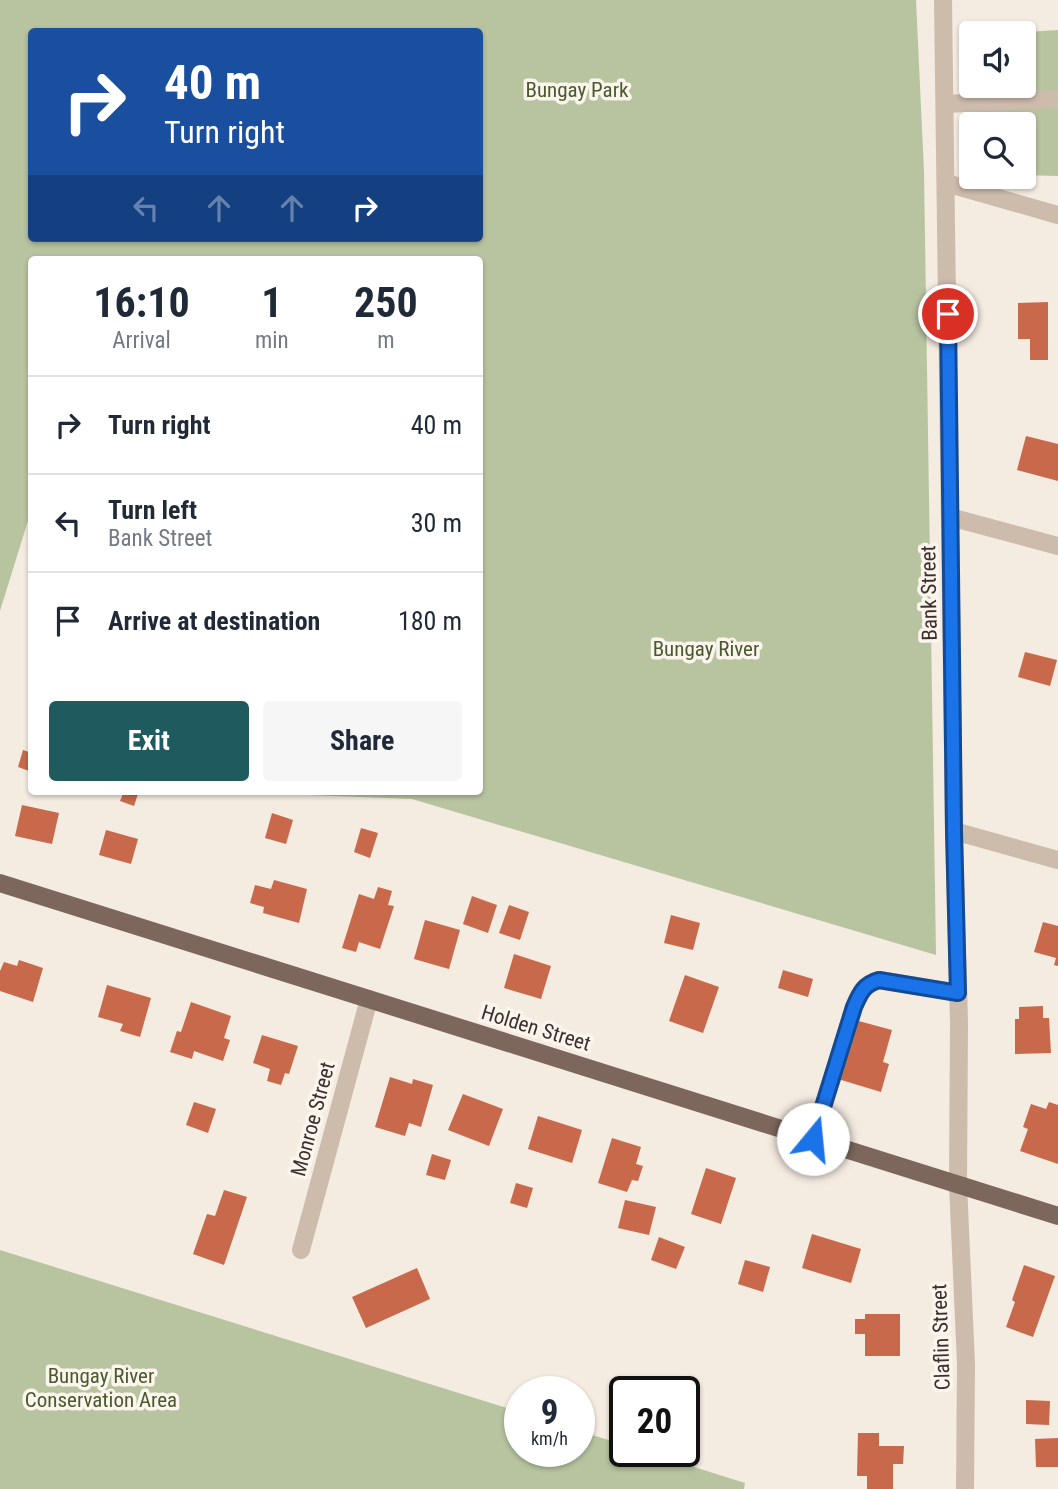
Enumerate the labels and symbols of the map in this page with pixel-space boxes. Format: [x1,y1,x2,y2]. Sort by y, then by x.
park label: Bungay Park [525,78,629,102]
pin [918,284,978,344]
street label: Bank Street [916,545,942,641]
park label: Bungay River [653,637,759,661]
street label: Holden Street [479,1000,593,1056]
street label: Monroe Street [286,1059,340,1179]
position arrow [776,1102,850,1176]
street label: Claflin Street [927,1283,955,1391]
park label: Bungay River Conservation Area [25,1364,177,1412]
speed limit sign: 20 [609,1376,700,1467]

